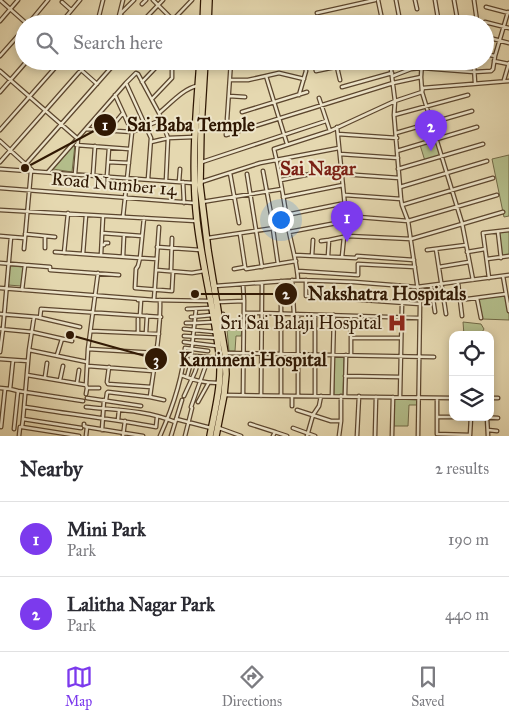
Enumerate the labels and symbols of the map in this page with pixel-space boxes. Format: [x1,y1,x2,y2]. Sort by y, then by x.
callout: Sai Baba Temple [92,108,265,142]
pin: 2 [415,110,447,151]
text: Sai Baba Temple [127,113,255,137]
text: 1 [102,116,108,134]
district label: Sai Nagar [280,157,357,181]
street label: Road Number 14 [50,168,179,201]
pin: 1 [331,201,363,242]
your location [268,207,294,233]
callout: Nakshatra Hospitals [273,277,477,311]
text: Nakshatra Hospitals [308,282,466,306]
text: 2 [282,285,290,303]
place label: Sri Sai Balaji Hospital [220,312,382,334]
hospital icon: Sri Sai Balaji Hospital [386,312,408,334]
callout: Kamineni Hospital [144,342,337,376]
text: Kamineni Hospital [179,348,328,372]
text: 3 [153,351,159,370]

